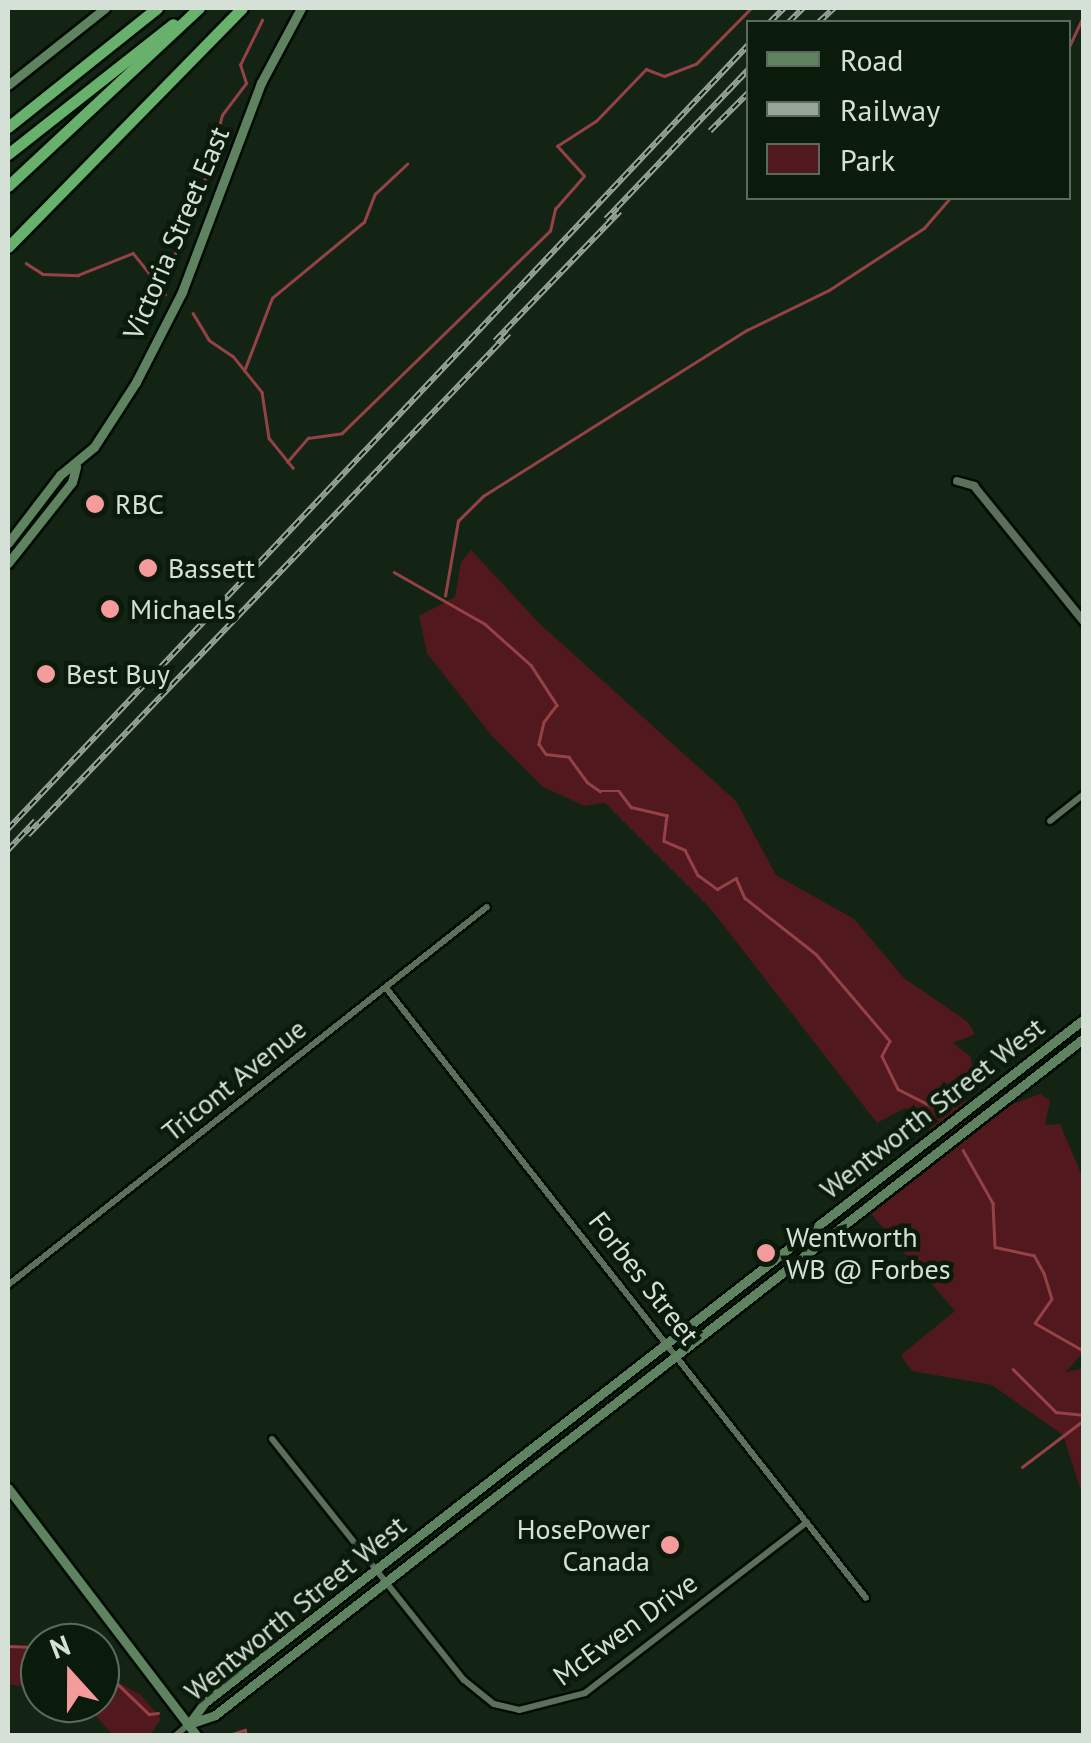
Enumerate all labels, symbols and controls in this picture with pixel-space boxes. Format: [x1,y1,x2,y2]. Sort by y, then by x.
legend [746,20,1071,200]
text: Road [840,40,904,79]
text: Railway [840,90,940,129]
street label: Victoria Street East [116,122,236,344]
text: Park [840,140,895,179]
place label: RBC [115,487,164,521]
marker: RBC [84,493,106,515]
place label: Bassett [168,551,255,585]
marker: Bassett [137,557,159,579]
place label: Michaels [130,592,236,626]
marker: Michaels [99,598,121,620]
place label: Best Buy [66,657,170,691]
marker: Best Buy [35,663,57,685]
street label: Wentworth Street West [813,1010,1051,1206]
street label: Tricont Avenue [155,1011,313,1149]
street label: Forbes Street [582,1205,706,1351]
place label: Wentworth WB @ Forbes [786,1220,950,1286]
marker: Wentworth WB @ Forbes [755,1242,777,1264]
street label: Wentworth Street West [177,1508,413,1708]
place label: HosePower Canada [517,1512,650,1578]
marker: HosePower Canada [659,1534,681,1556]
street label: McEwen Drive [546,1565,704,1693]
north arrow [20,1623,120,1723]
text: N [45,1626,75,1667]

